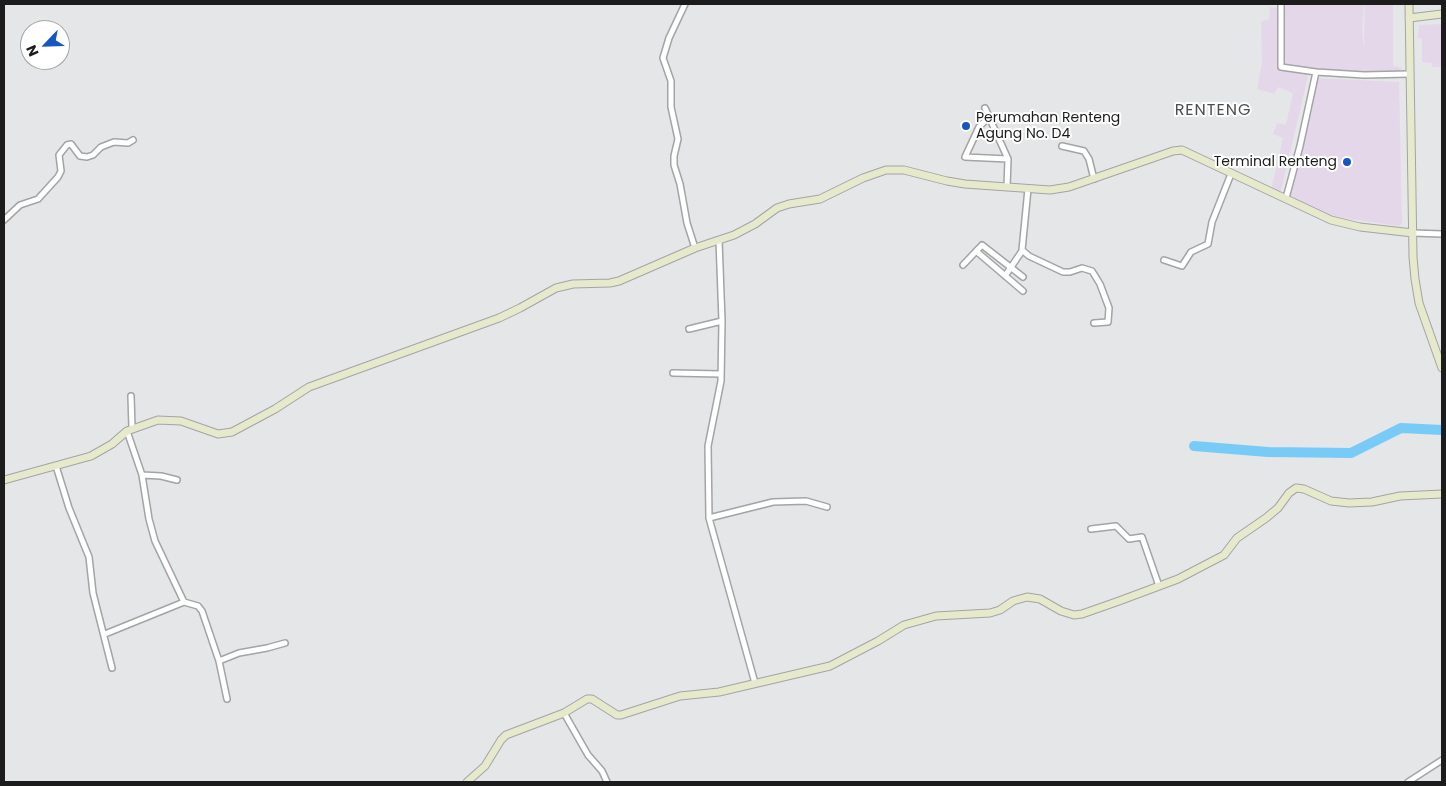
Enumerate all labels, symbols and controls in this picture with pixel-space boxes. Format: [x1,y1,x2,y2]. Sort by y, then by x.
north arrow [20,20,70,70]
text: N [21,42,43,60]
district label: RENTENG [1174,101,1252,121]
place label: Perumahan Renteng Agung No. D4 [976,110,1120,142]
marker: Perumahan Renteng Agung No. D4 [960,120,972,132]
place label: Terminal Renteng [1214,154,1337,170]
marker: Terminal Renteng [1341,156,1353,168]

